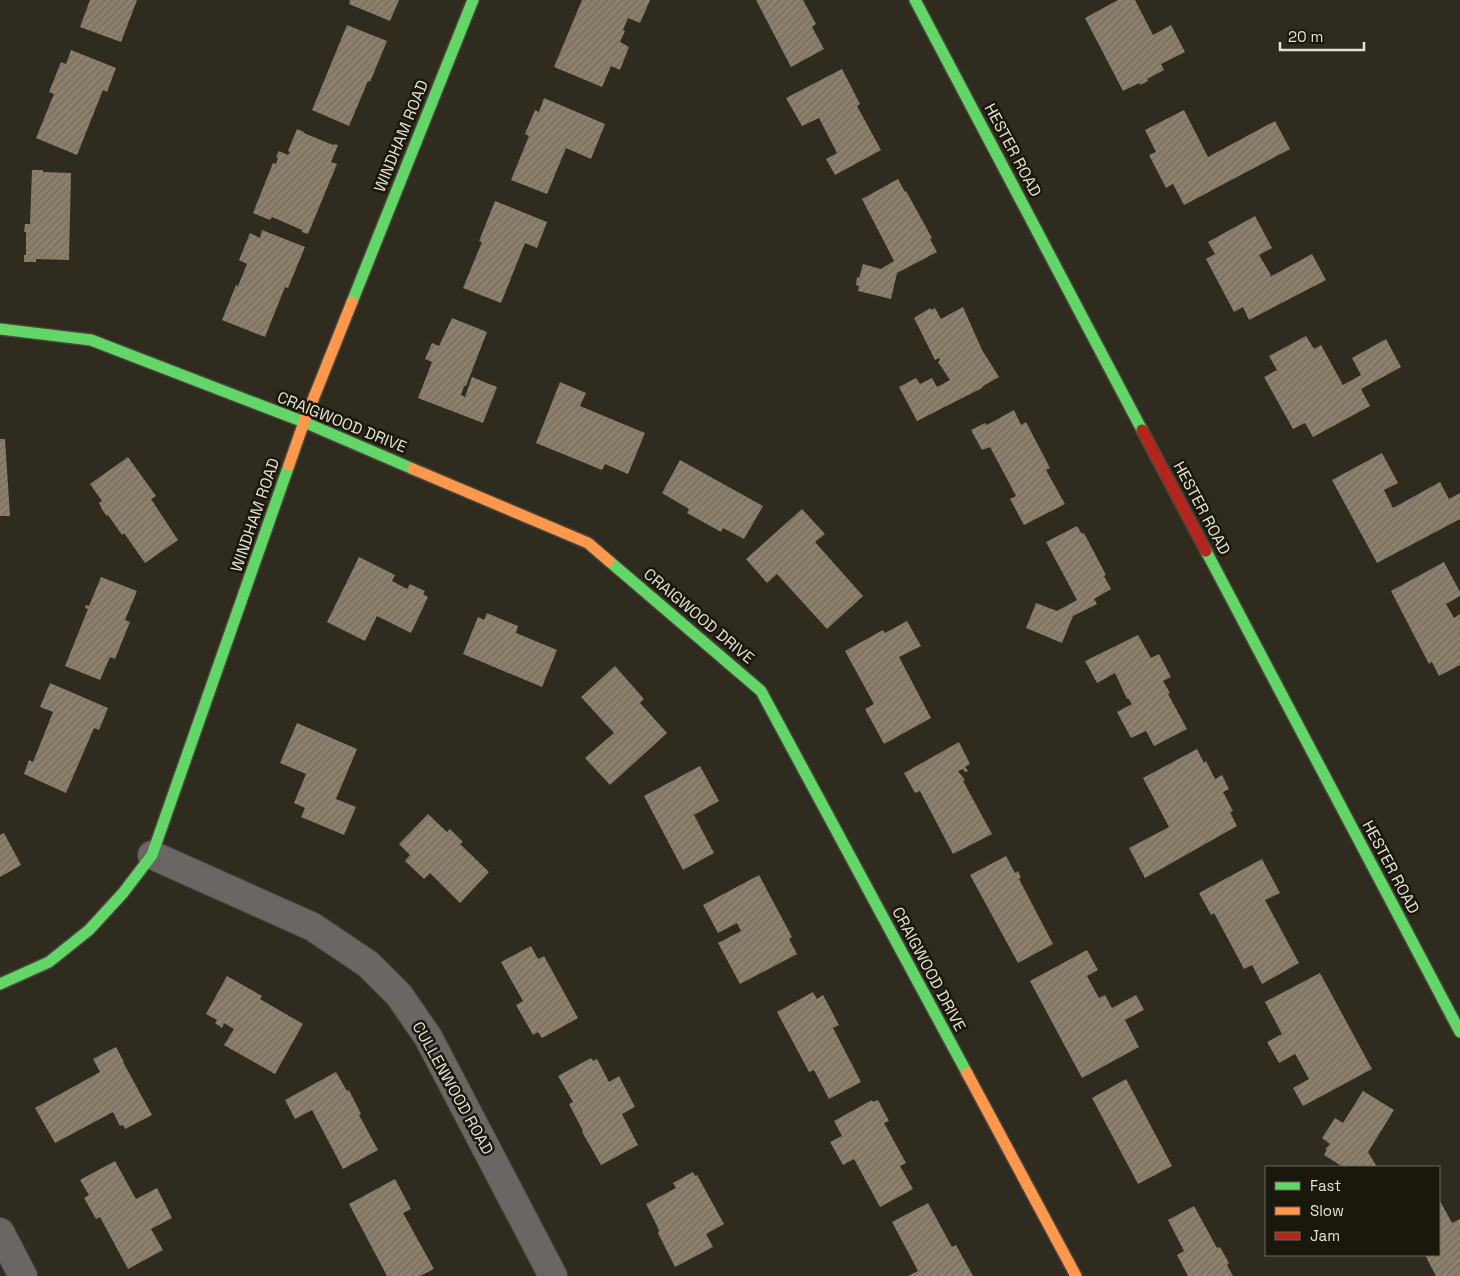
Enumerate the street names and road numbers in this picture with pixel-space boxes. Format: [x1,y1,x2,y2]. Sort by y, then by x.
street label: WINDHAM ROAD [369,77,433,195]
street label: HESTER ROAD [980,100,1046,200]
street label: CRAIGWOOD DRIVE [274,386,410,458]
street label: WINDHAM ROAD [226,455,284,575]
street label: HESTER ROAD [1169,458,1235,558]
street label: CRAIGWOOD DRIVE [639,564,759,668]
street label: HESTER ROAD [1358,817,1424,917]
street label: CRAIGWOOD DRIVE [887,903,971,1035]
street label: CULLENWOOD ROAD [408,1018,498,1158]

